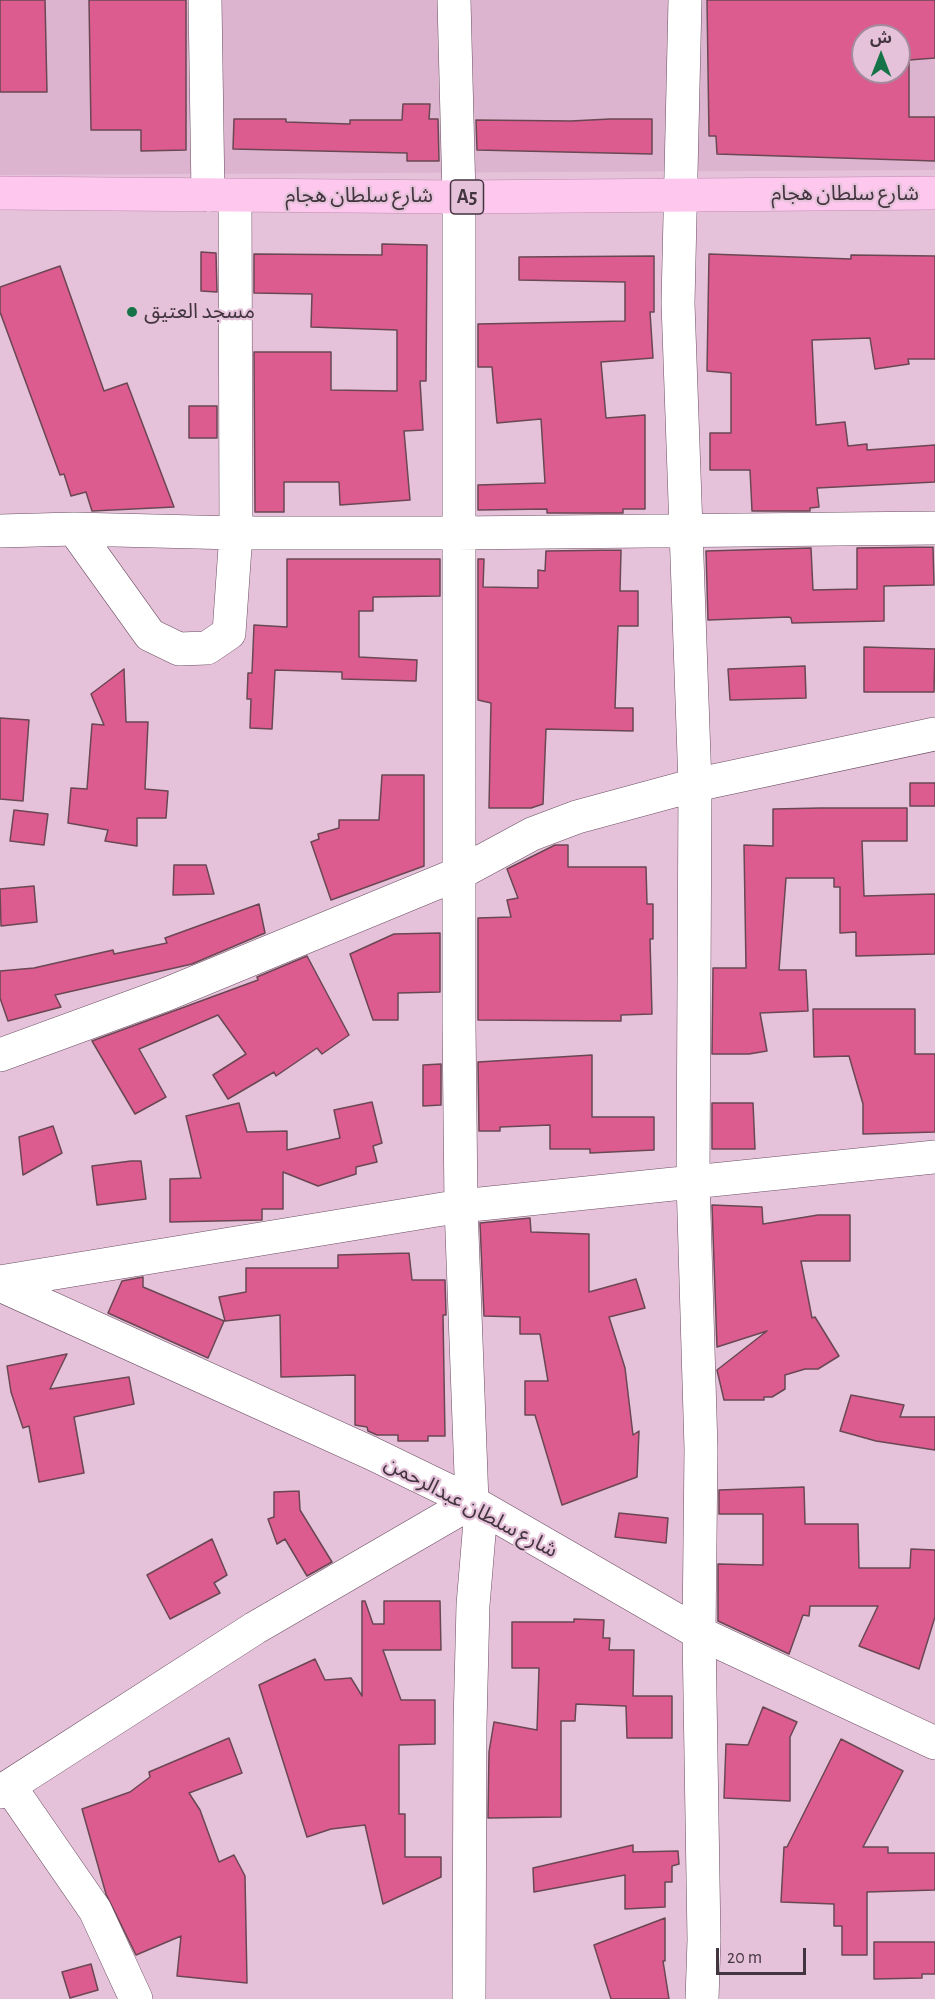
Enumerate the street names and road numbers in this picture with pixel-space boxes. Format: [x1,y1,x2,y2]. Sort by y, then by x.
road number: A5 [450,180,484,214]
street label: شارع سلطان هجام [771,181,919,207]
street label: شارع سلطان هجام [285,183,433,209]
street label: شارع سلطان عبدالرحمن [380,1451,562,1563]

